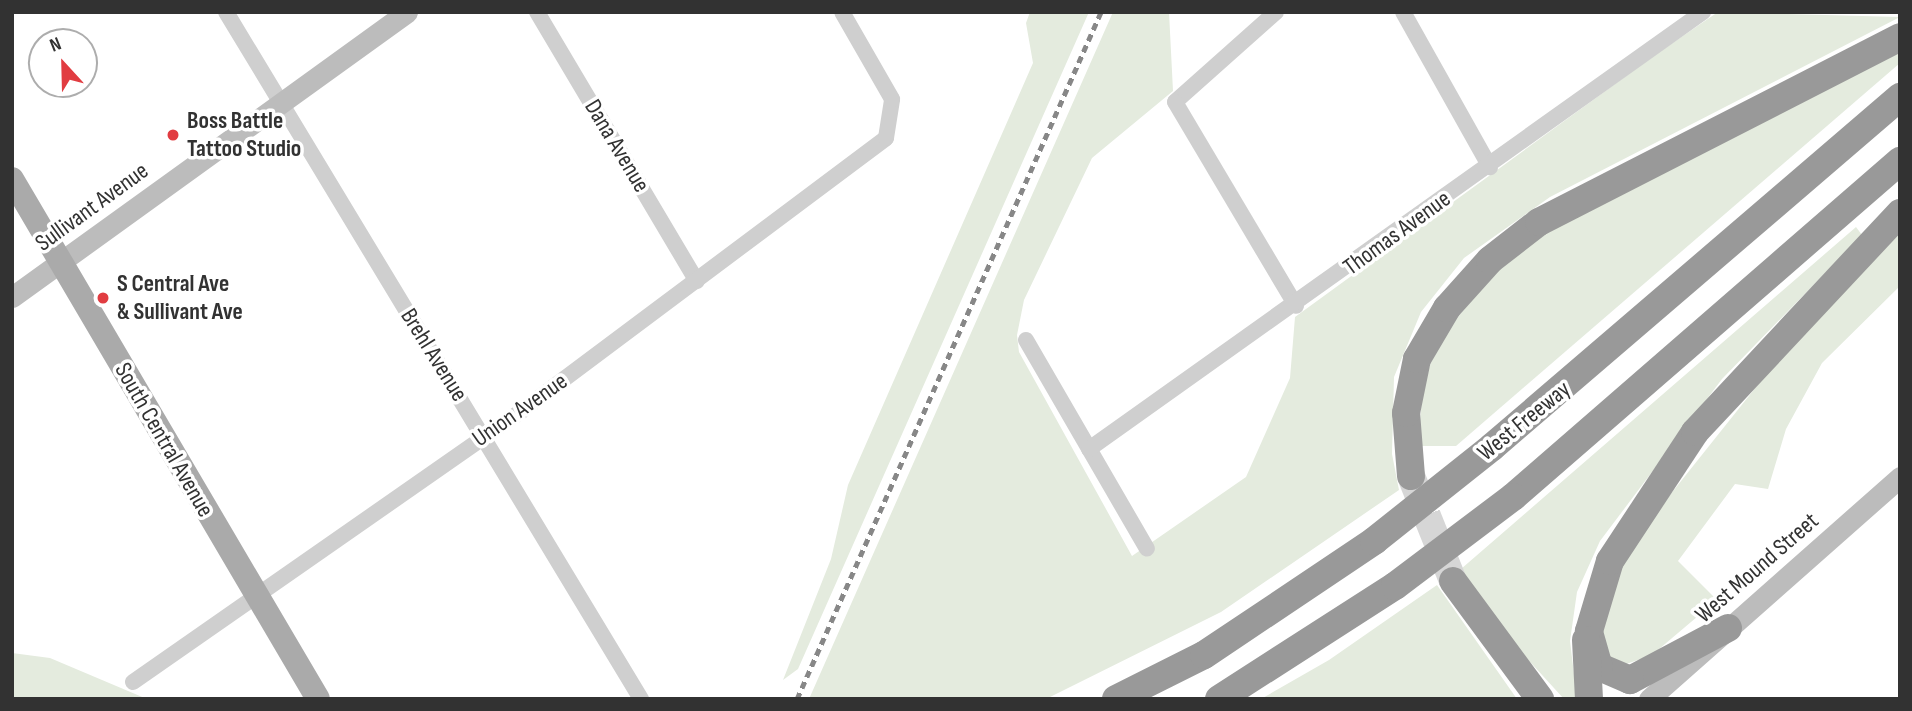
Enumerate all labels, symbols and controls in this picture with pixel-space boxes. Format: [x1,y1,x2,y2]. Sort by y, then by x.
north arrow [28,28,98,98]
text: N [47,32,65,57]
street label: Dana Avenue [578,94,656,198]
place label: Boss Battle Tattoo Studio [187,107,301,163]
marker: Boss Battle Tattoo Studio [165,127,181,143]
street label: Sullivant Avenue [30,156,154,258]
street label: Thomas Avenue [1338,184,1456,282]
place label: S Central Ave & Sullivant Ave [117,270,243,326]
marker: S Central Ave & Sullivant Ave [95,290,111,306]
street label: Brehl Avenue [394,303,474,407]
street label: South Central Avenue [108,358,220,522]
street label: Union Avenue [467,367,573,453]
street label: West Freeway [1472,375,1576,467]
street label: West Mound Street [1690,507,1824,629]

